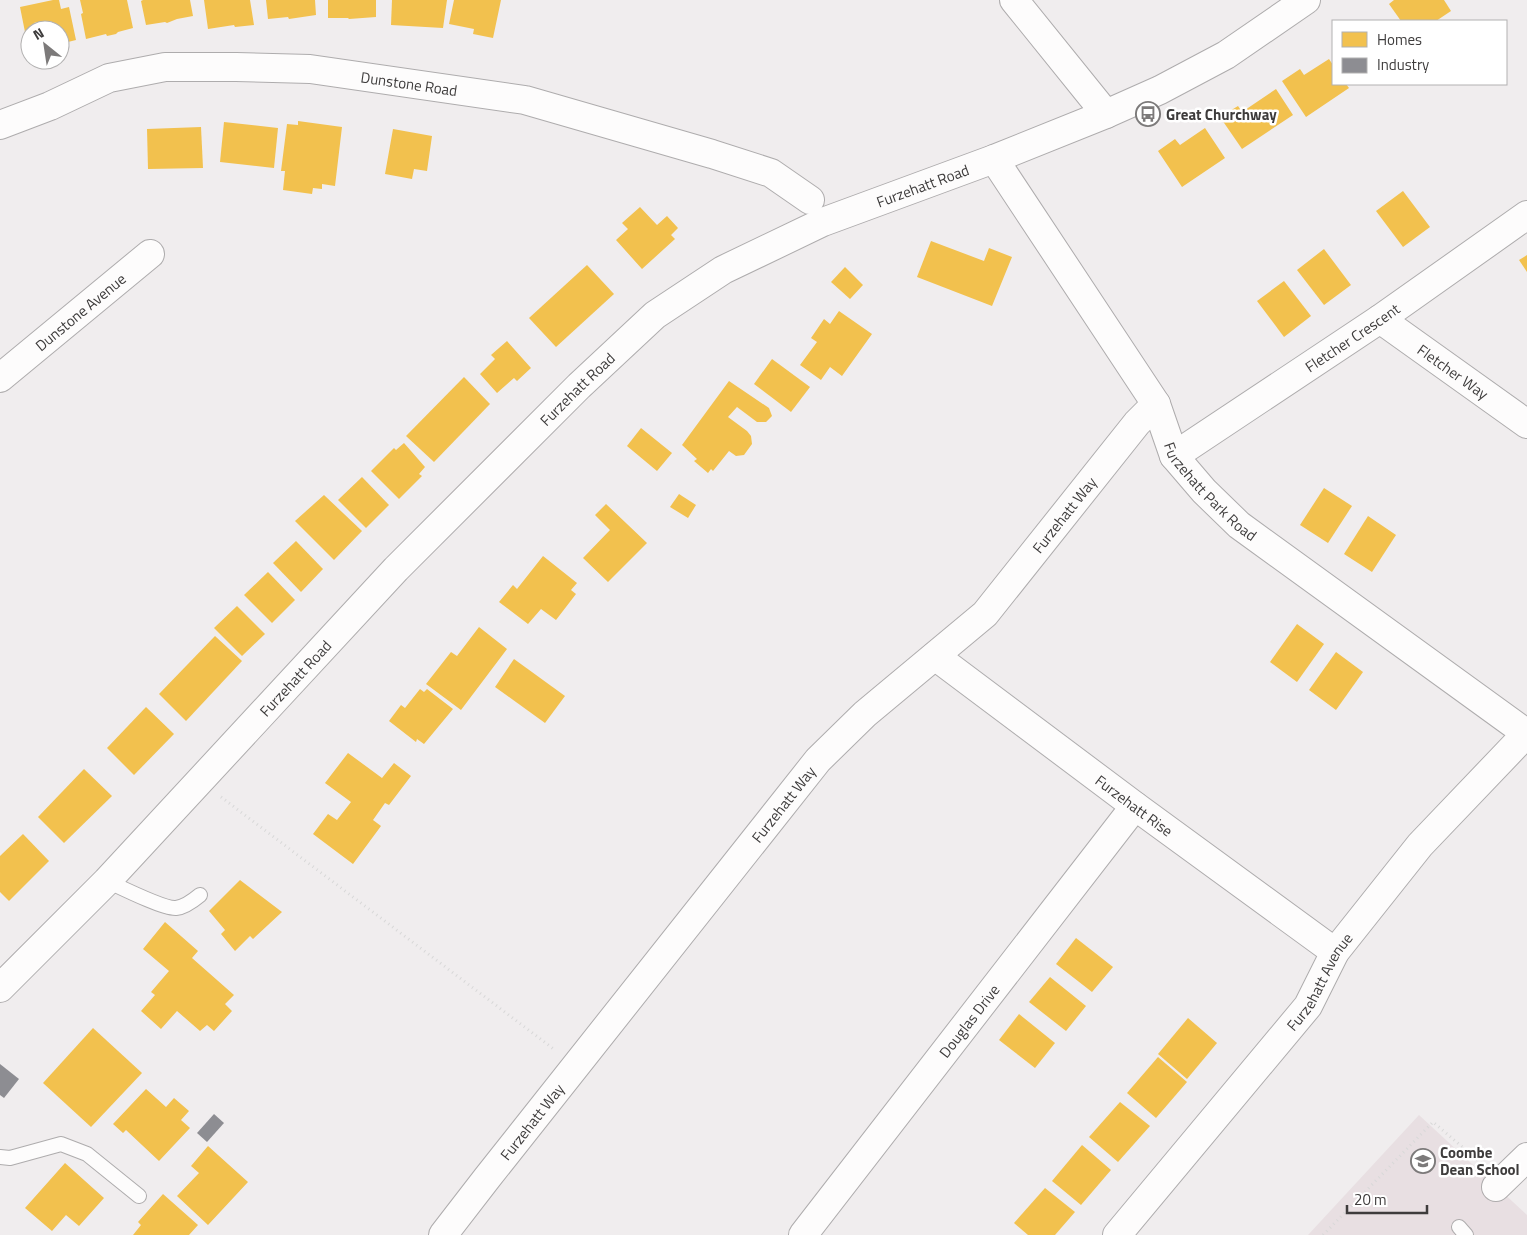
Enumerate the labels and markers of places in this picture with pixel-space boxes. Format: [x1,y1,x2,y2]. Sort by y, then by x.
bus stop icon: Great Churchway [1135,101,1161,127]
place label: Great Churchway [1166,103,1277,126]
place label: Coombe Dean School [1440,1141,1520,1181]
school or university icon: Coombe Dean School [1410,1148,1436,1174]

